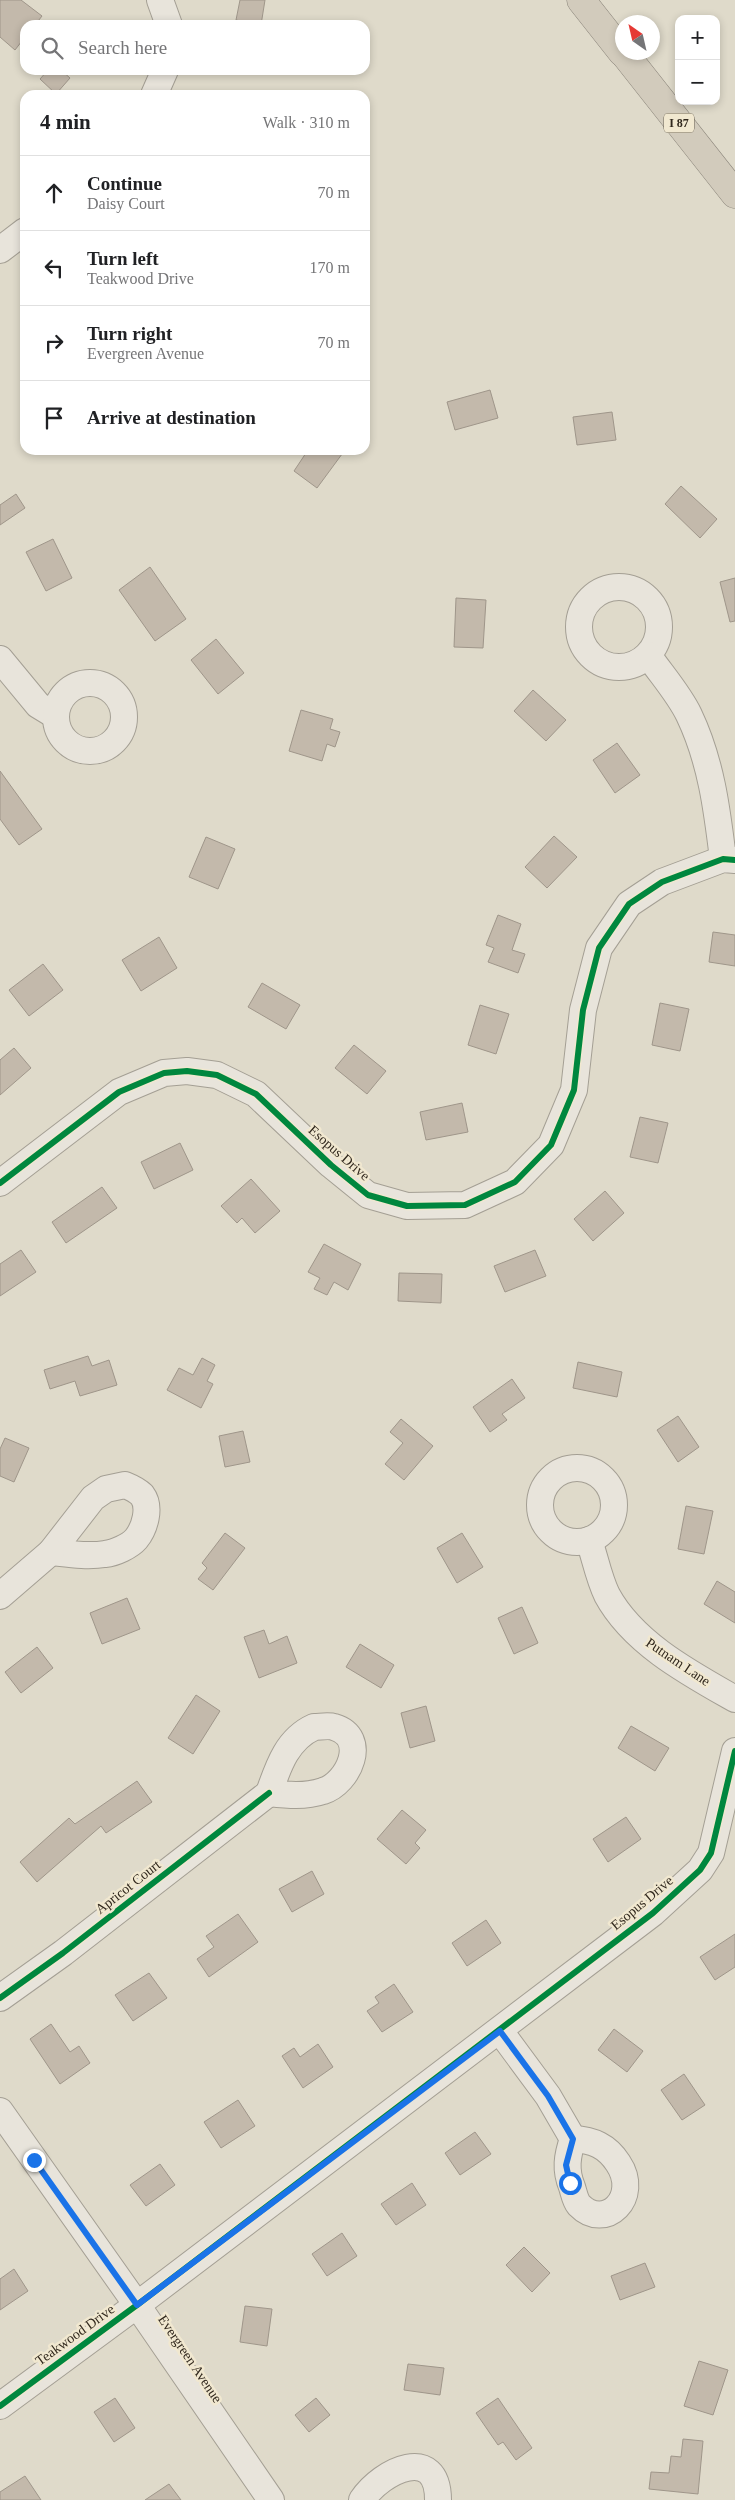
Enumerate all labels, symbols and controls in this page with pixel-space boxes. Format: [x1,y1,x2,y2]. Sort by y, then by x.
north arrow [615,15,660,60]
map controls [675,15,720,105]
button: + [675,15,720,60]
search box [20,20,370,75]
icon: search [38,34,66,62]
text: Search here [78,37,167,58]
button: − [675,60,720,105]
text: 4 min [40,110,91,134]
text: Walk · 310 m [263,114,350,131]
road number: I 87 [664,114,694,132]
text: Continue [87,173,162,194]
icon: ahead [40,179,68,207]
text: 70 m [318,184,350,201]
text: Daisy Court [87,195,165,212]
text: Turn left [87,248,159,269]
icon: left [40,254,68,282]
text: 170 m [310,259,350,276]
text: Teakwood Drive [87,270,194,287]
text: Turn right [87,323,172,344]
icon: right [40,329,68,357]
text: 70 m [318,334,350,351]
text: Evergreen Avenue [87,345,204,362]
icon: arrive [40,404,68,432]
text: Arrive at destination [87,407,256,428]
street label: Esopus Drive [305,1122,373,1184]
street label: Putnam Lane [643,1635,713,1689]
street label: Apricot Court [93,1857,163,1917]
street label: Esopus Drive [608,1873,676,1933]
route end [23,2149,46,2172]
route start [559,2172,582,2195]
street label: Teakwood Drive [33,2301,117,2369]
street label: Evergreen Avenue [155,2312,225,2406]

